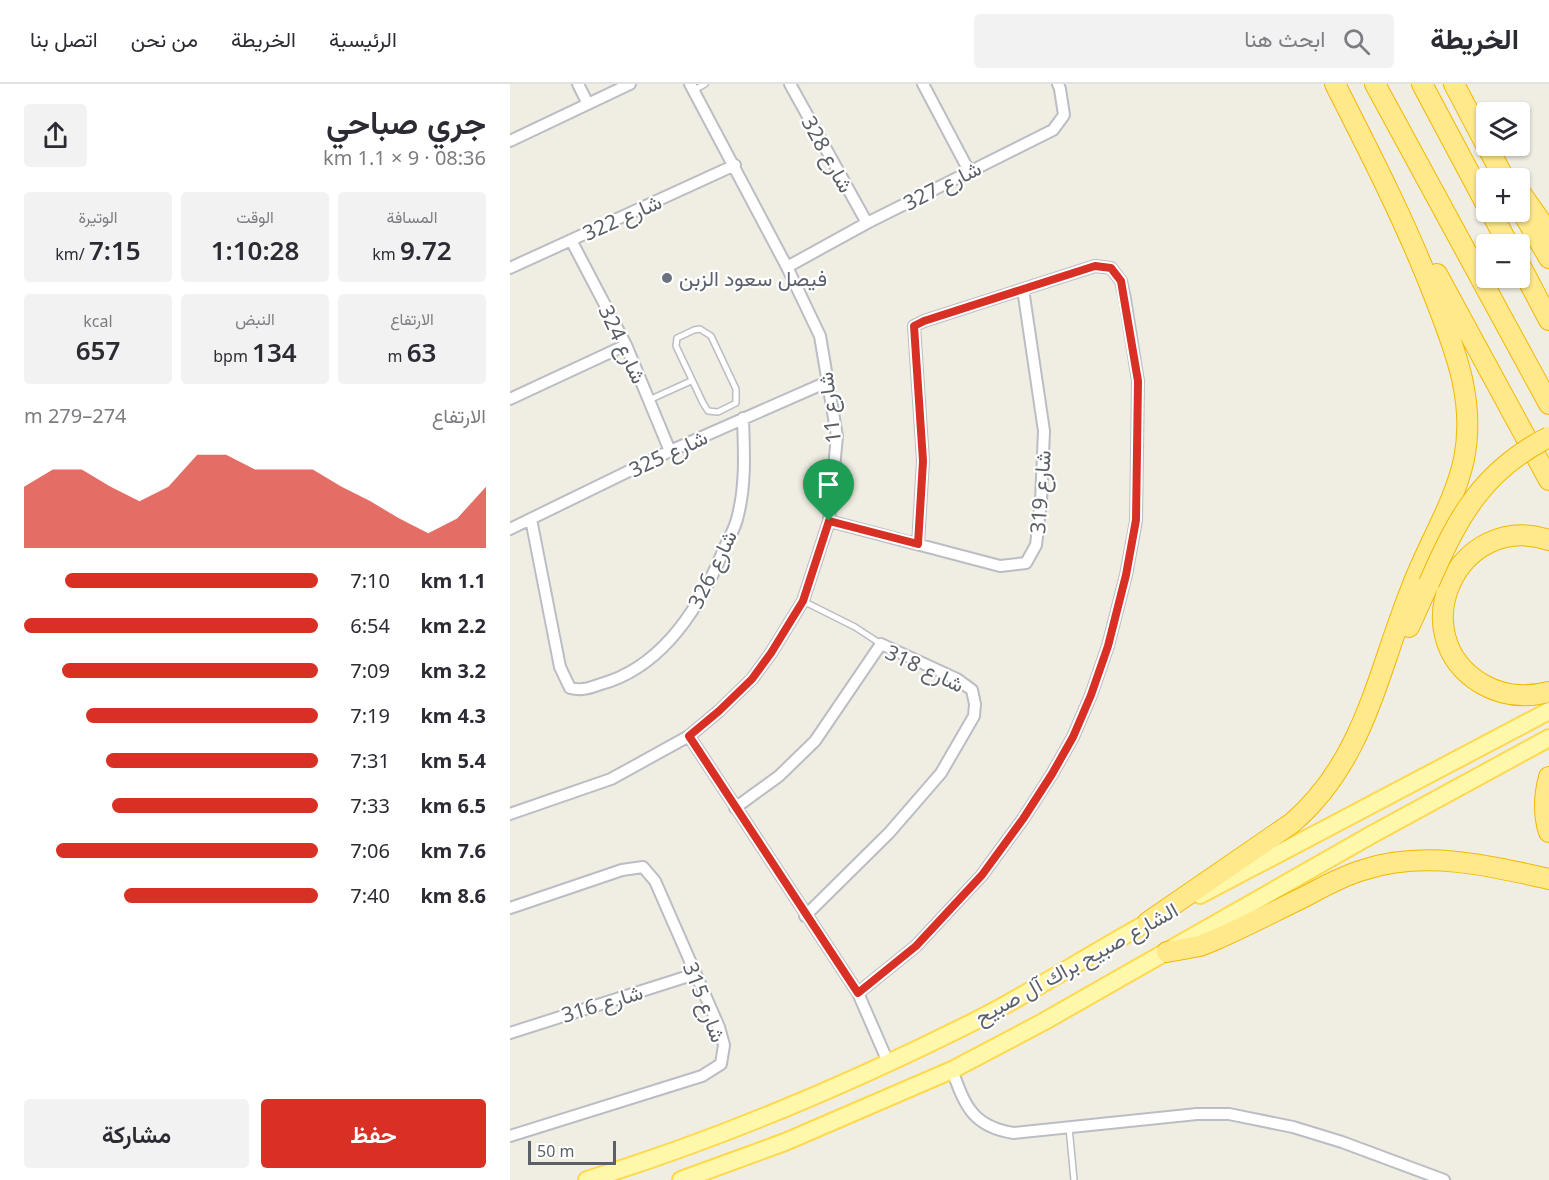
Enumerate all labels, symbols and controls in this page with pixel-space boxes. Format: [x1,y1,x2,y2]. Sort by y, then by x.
search box [974,14,1394,68]
text: الخريطة [1430,19,1519,57]
text: ابحث هنا [1244,23,1325,53]
text: اتصل بنا [30,25,98,53]
text: من نحن [131,25,198,53]
text: الخريطة [231,25,296,53]
text: الرئيسية [329,25,397,53]
icon: search [1340,25,1373,58]
text: جري صباحي [326,99,486,144]
map controls [1476,102,1530,288]
button: layers [1476,102,1530,156]
button: share [24,104,87,167]
street label: شارع 328 [795,111,861,198]
text: 08:36 · 9 × 1.1 km [323,144,486,171]
street label: شارع 327 [898,154,986,217]
button: + [1476,168,1530,222]
street label: شارع 322 [578,187,666,248]
text: الوتيرة [78,206,118,228]
text: الوقت [236,206,274,228]
text: المسافة [387,206,437,228]
text: 7:15 [89,232,141,268]
text: 1:10:28 [211,232,299,268]
text: 9.72 [400,232,452,268]
button: − [1476,234,1530,288]
text: /km [55,243,89,265]
text: km [372,243,400,265]
place label: فيصل سعود الزبن [679,264,827,292]
marker: فيصل سعود الزبن [660,271,674,285]
street label: شارع 324 [592,300,653,388]
text: النبض [235,308,275,330]
text: الارتفاع [390,308,434,330]
text: kcal [83,310,113,332]
text: 657 [76,332,120,368]
text: 134 [252,334,297,370]
text: 63 [407,334,436,370]
text: bpm [213,345,252,367]
text: m [388,345,407,367]
street label: شارع 11 [811,371,848,445]
text: 274–279 m [24,402,127,429]
text: الارتفاع [432,402,486,429]
street label: شارع 325 [624,423,712,484]
street label: شارع 319 [1023,449,1058,535]
pin [803,459,854,521]
icon: arrive [812,468,845,501]
street label: شارع 326 [681,525,744,613]
text: 7:10 [350,567,390,594]
text: 1.1 km [420,567,486,594]
text: 6:54 [350,612,390,639]
text: 2.2 km [420,612,486,639]
street label: شارع 318 [881,638,969,699]
text: 7:09 [350,657,390,684]
text: 3.2 km [420,657,486,684]
text: 7:19 [350,702,390,729]
text: 4.3 km [420,702,486,729]
text: 7:31 [350,747,390,774]
text: 5.4 km [420,747,486,774]
text: 7:33 [350,792,390,819]
text: 6.5 km [420,792,486,819]
text: 7:06 [350,837,390,864]
text: 7.6 km [420,837,486,864]
text: 7:40 [350,882,390,909]
text: 8.6 km [420,882,486,909]
street label: الشارع صبيح براك آل صبيح [969,895,1183,1031]
street label: شارع 315 [676,958,733,1046]
street label: شارع 316 [558,977,646,1030]
button: مشاركة [24,1099,249,1168]
button: حفظ [261,1099,486,1168]
scale bar [528,1138,616,1166]
text: 50 m [537,1140,574,1162]

